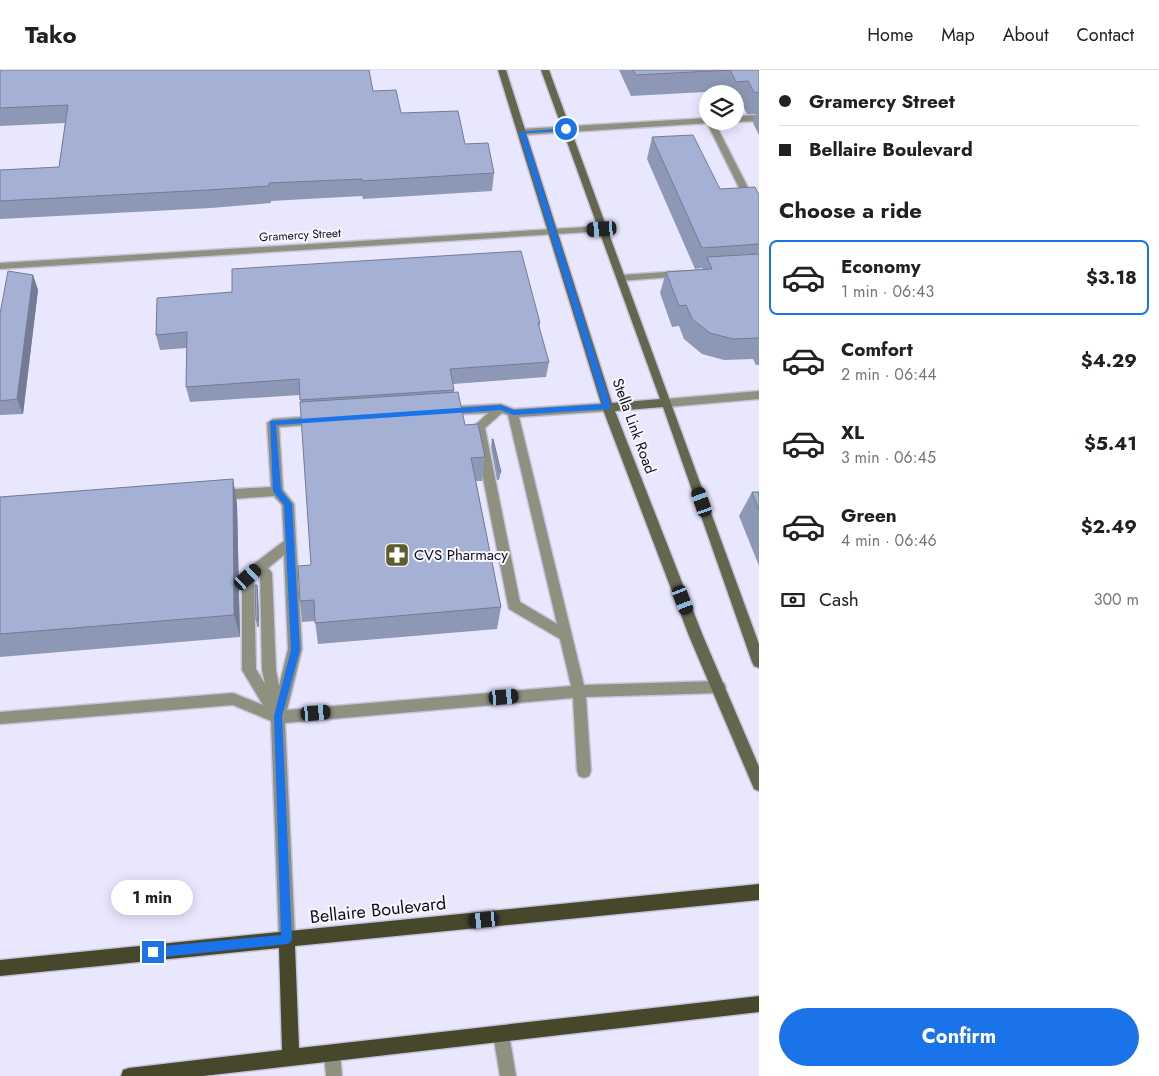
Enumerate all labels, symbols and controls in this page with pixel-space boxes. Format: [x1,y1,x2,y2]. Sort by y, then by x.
text: Tako [25,17,77,52]
text: Home [867,22,913,48]
text: Map [941,22,975,48]
text: About [1003,22,1048,48]
text: Contact [1076,22,1134,48]
map controls [699,85,744,130]
button: layers [699,85,744,130]
text: Gramercy Street [809,88,955,115]
route start [555,118,577,140]
text: Bellaire Boulevard [809,136,973,163]
text: Choose a ride [779,194,922,226]
car [586,220,617,238]
street label: Gramercy Street [259,224,341,246]
text: Economy [841,253,921,280]
icon: car [781,255,826,300]
text: $3.18 [1086,264,1137,291]
text: 1 min · 06:43 [841,280,934,303]
text: Comfort [841,336,913,363]
icon: car [781,338,826,383]
text: $4.29 [1081,347,1137,374]
text: 2 min · 06:44 [841,363,937,386]
street label: Stella Link Road [607,375,661,477]
text: XL [841,419,864,446]
icon: car [781,421,826,466]
text: $5.41 [1084,430,1137,457]
text: 3 min · 06:45 [841,446,936,469]
car [690,485,713,519]
text: Green [841,502,897,529]
icon: car [781,504,826,549]
text: $2.49 [1081,513,1137,540]
text: 4 min · 06:46 [841,529,937,552]
pharmacy icon: CVS Pharmacy [384,542,410,568]
place label: CVS Pharmacy [414,544,508,566]
car [231,561,264,593]
car [670,583,695,617]
icon: cash [779,586,807,614]
text: Cash [819,586,859,613]
text: 300 m [1094,588,1139,611]
car [488,688,519,706]
car [300,704,331,722]
callout: 1 min [112,880,194,914]
text: 1 min [132,886,172,909]
street label: Bellaire Boulevard [309,890,447,930]
car [468,911,499,929]
route end [142,941,164,963]
button: Confirm [779,1008,1139,1066]

